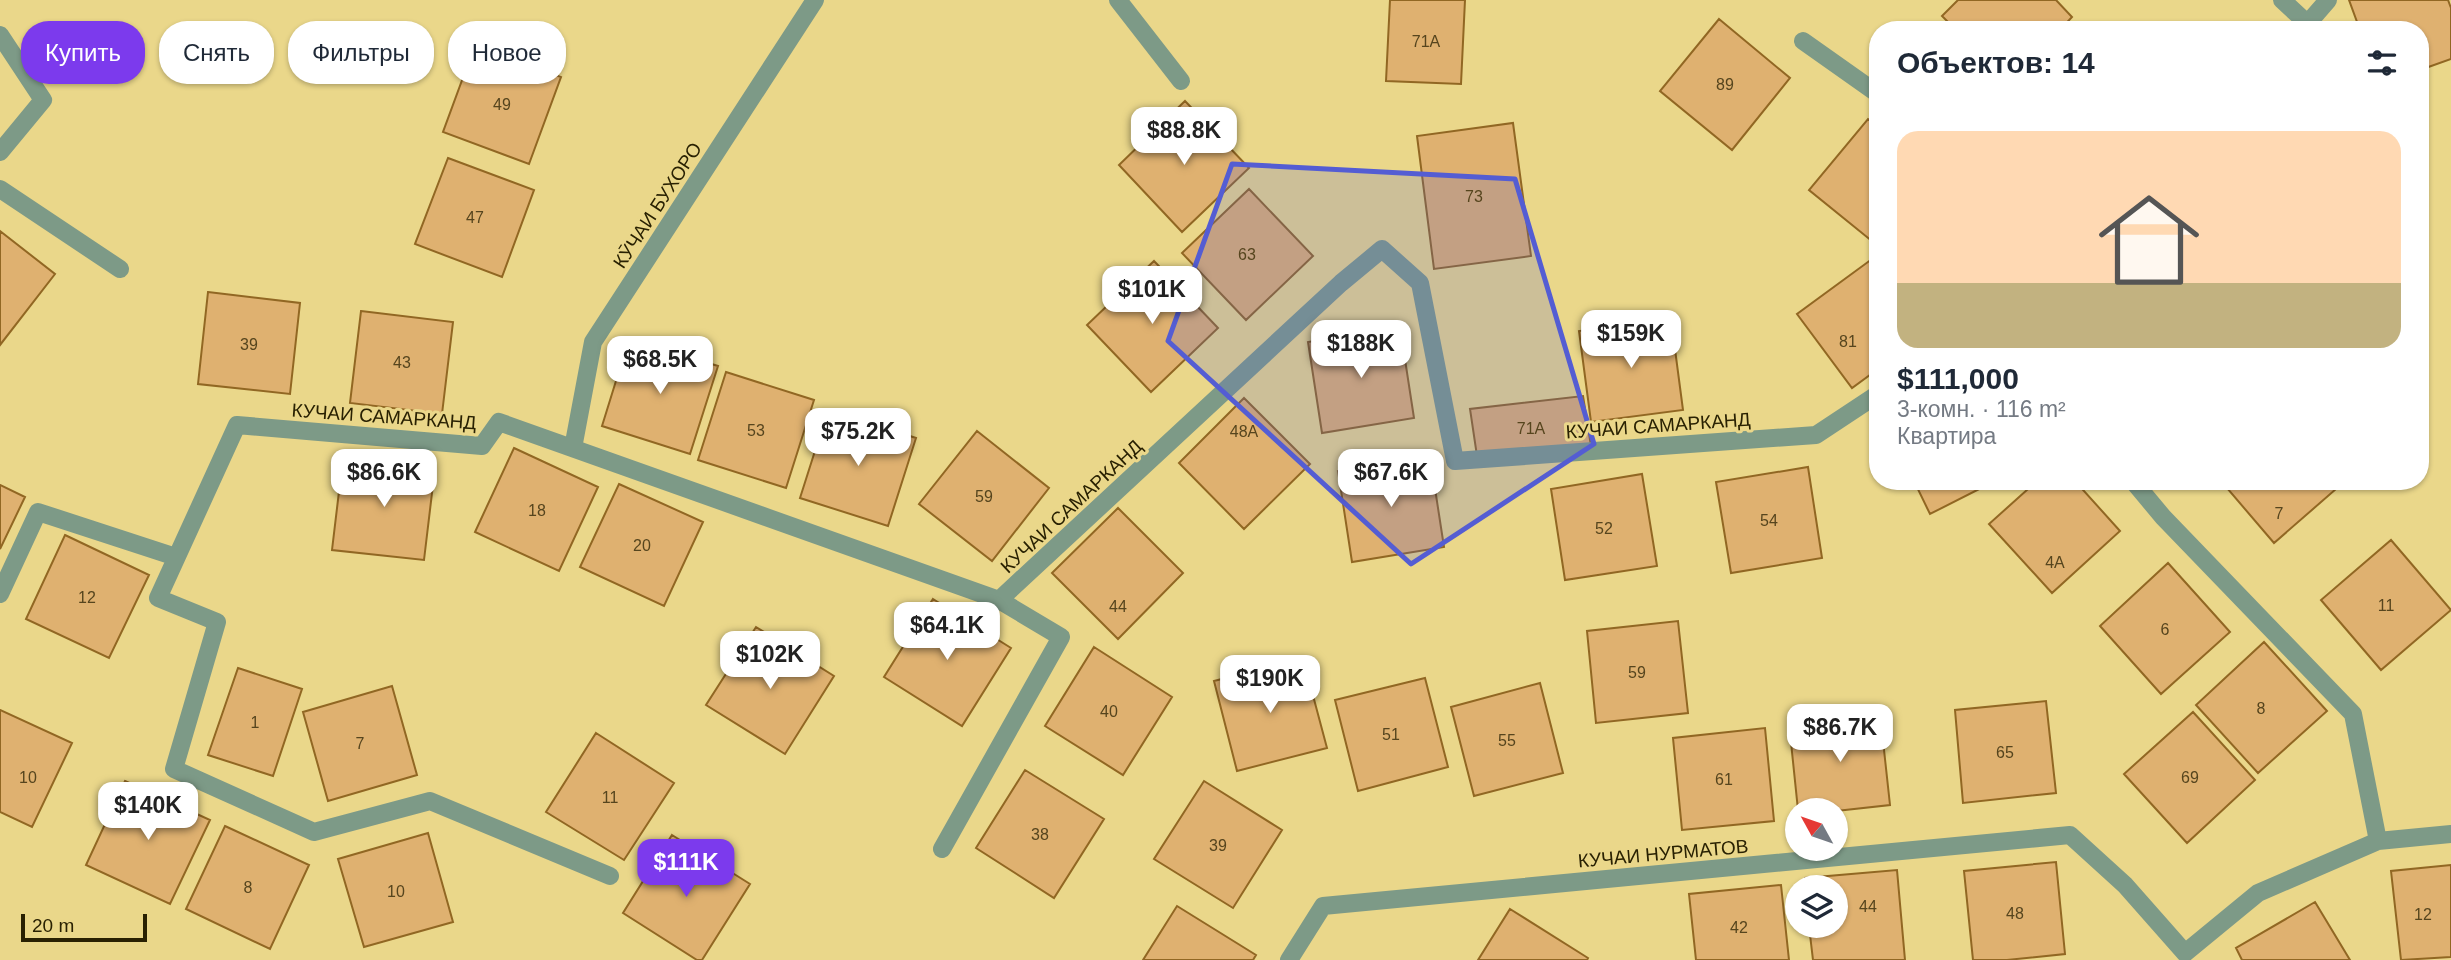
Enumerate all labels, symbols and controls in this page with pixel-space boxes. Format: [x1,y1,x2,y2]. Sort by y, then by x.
chip: Купить [21,21,145,84]
chip: Снять [159,21,274,84]
chip: Фильтры [288,21,434,84]
chip: Новое [448,21,566,84]
house number: 71А [1412,33,1441,50]
icon: filters [2363,44,2401,82]
text: Объектов: 14 [1897,46,2095,79]
house number: 89 [1716,76,1734,93]
house number: 49 [493,96,511,113]
pin: $88.8K [1127,108,1241,167]
text: $88.8K [1147,117,1221,143]
street label: КӮЧАИ БУХОРО [609,139,706,272]
icon: home [2086,177,2212,303]
house number: 73 [1465,188,1483,205]
house number: 47 [466,209,484,226]
house number: 63 [1238,246,1256,263]
pin: $101K [1103,266,1201,326]
text: $101K [1118,276,1186,302]
pin: $159K [1582,310,1680,370]
pin: $188K [1312,320,1410,380]
text: $159K [1597,320,1665,346]
text: $188K [1327,330,1395,356]
house number: 81 [1839,333,1857,350]
house number: 39 [240,336,258,353]
pin: $68.5K [603,336,717,396]
text: $68.5K [623,346,697,372]
house number: 43 [393,354,411,371]
text: $111,000 [1897,362,2019,395]
text: 3-комн. · 116 m² [1897,396,2066,422]
street label: КУЧАИ САМАРКАНД [291,400,477,433]
pin: $75.2K [801,408,915,468]
street label: КУЧАИ САМАРКАНД [1565,409,1751,442]
text: $75.2K [821,418,895,444]
house number: 71А [1517,420,1546,437]
house number: 53 [747,422,765,439]
house number: 48А [1230,423,1259,440]
text: Квартира [1897,423,1996,449]
street label: КУЧАИ САМАРКАНД [996,435,1146,577]
pin: $86.6K [327,449,441,509]
pin: $67.6K [1334,449,1448,509]
text: $86.6K [347,459,421,485]
text: $67.6K [1354,459,1428,485]
house number: 59 [975,488,993,505]
house number: 18 [528,502,546,519]
house number: 7 [2275,505,2284,522]
house number: 54 [1760,512,1778,529]
house number: 52 [1595,520,1613,537]
house number: 20 [633,537,651,554]
house number: 4А [2045,554,2065,571]
house number: 12 [78,589,96,606]
house number: 11 [2378,597,2394,614]
house number: 44 [1109,598,1127,615]
pin: $64.1K [890,602,1004,662]
text: $64.1K [910,612,984,638]
house number: 6 [2161,621,2170,638]
pin: $102K [721,632,819,691]
text: $102K [736,641,804,667]
pin: $190K [1221,656,1319,715]
house number: 59 [1628,664,1646,681]
text: $190K [1236,665,1304,691]
house number: 8 [2257,700,2266,717]
house number: 40 [1100,703,1118,720]
pin: $86.7K [1783,704,1897,764]
house number: 1 [251,714,260,731]
text: $86.7K [1803,714,1877,740]
house number: 51 [1382,726,1400,743]
house number: 55 [1498,732,1516,749]
house number: 7 [356,735,365,752]
house number: 65 [1996,744,2014,761]
house number: 10 [19,769,37,786]
house number: 69 [2181,769,2199,786]
house number: 61 [1715,771,1733,788]
pin: $140K [99,782,197,842]
house number: 11 [602,789,618,806]
text: $140K [114,792,182,818]
north arrow [1785,798,1848,861]
map controls [1785,798,1848,938]
house number: 38 [1031,826,1049,843]
street label: КУЧАИ НУРМАТОВ [1577,836,1749,871]
house number: 39 [1209,837,1227,854]
pin: $111K [637,839,735,899]
text: $111K [653,849,719,875]
button: layers [1785,875,1848,938]
house number: 8 [244,879,253,896]
house number: 10 [387,883,405,900]
house number: 44 [1859,898,1877,915]
house number: 48 [2006,905,2024,922]
house number: 12 [2414,906,2432,923]
scale bar [21,911,147,943]
text: 20 m [32,915,74,936]
house number: 42 [1730,919,1748,936]

